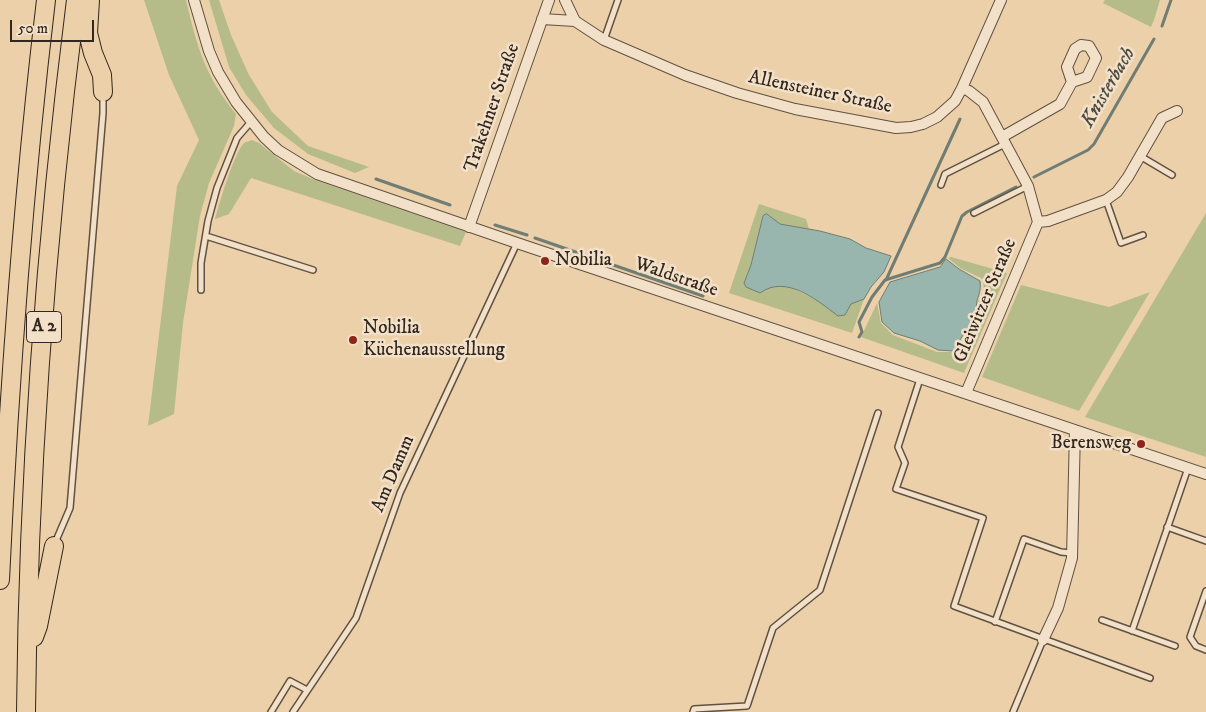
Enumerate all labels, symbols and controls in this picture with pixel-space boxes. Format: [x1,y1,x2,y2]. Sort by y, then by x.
scale bar [12,10,96,42]
text: 50 m [18,19,48,38]
street label: Trakehner Straße [460,41,526,175]
water label: Knisterbach [1077,44,1141,132]
street label: Allensteiner Straße [746,67,894,119]
street label: Gleiwitzer Straße [950,236,1022,366]
place label: Nobilia [555,250,612,272]
street label: Waldstraße [631,253,721,303]
marker: Nobilia [539,255,551,267]
road number: A 2 [27,312,62,342]
place label: Nobilia Küchenausstellung [363,318,505,362]
marker: Nobilia Küchenausstellung [347,334,359,346]
street label: Am Damm [368,432,420,516]
place label: Berensweg [1051,433,1131,455]
marker: Berensweg [1135,438,1147,450]

